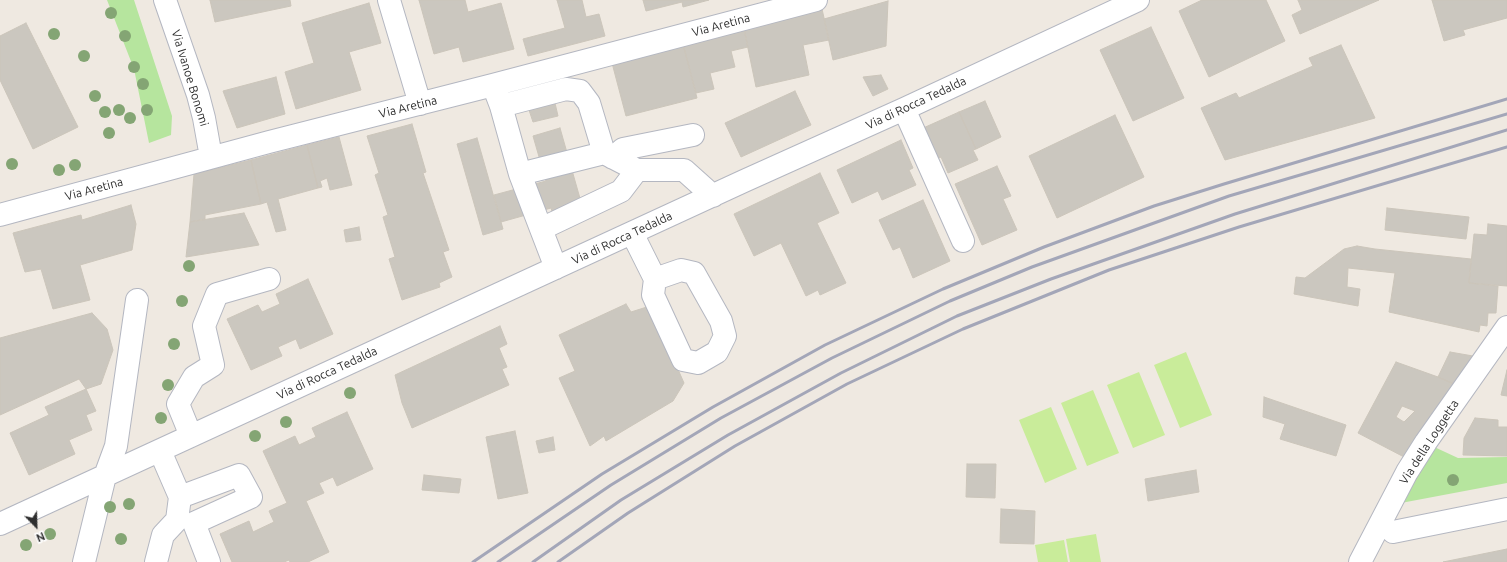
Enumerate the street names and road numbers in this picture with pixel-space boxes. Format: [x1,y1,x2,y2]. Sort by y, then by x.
street label: Via Aretina [690,10,752,40]
street label: Via Ivanoe Bonomi [169,28,211,128]
street label: Via di Rocca Tedalda [863,73,969,133]
street label: Via Aretina [377,93,439,121]
street label: Via Aretina [63,174,125,204]
street label: Via di Rocca Tedalda [569,208,675,268]
street label: Via di Rocca Tedalda [274,343,380,403]
street label: Via della Loggetta [1396,397,1462,487]

